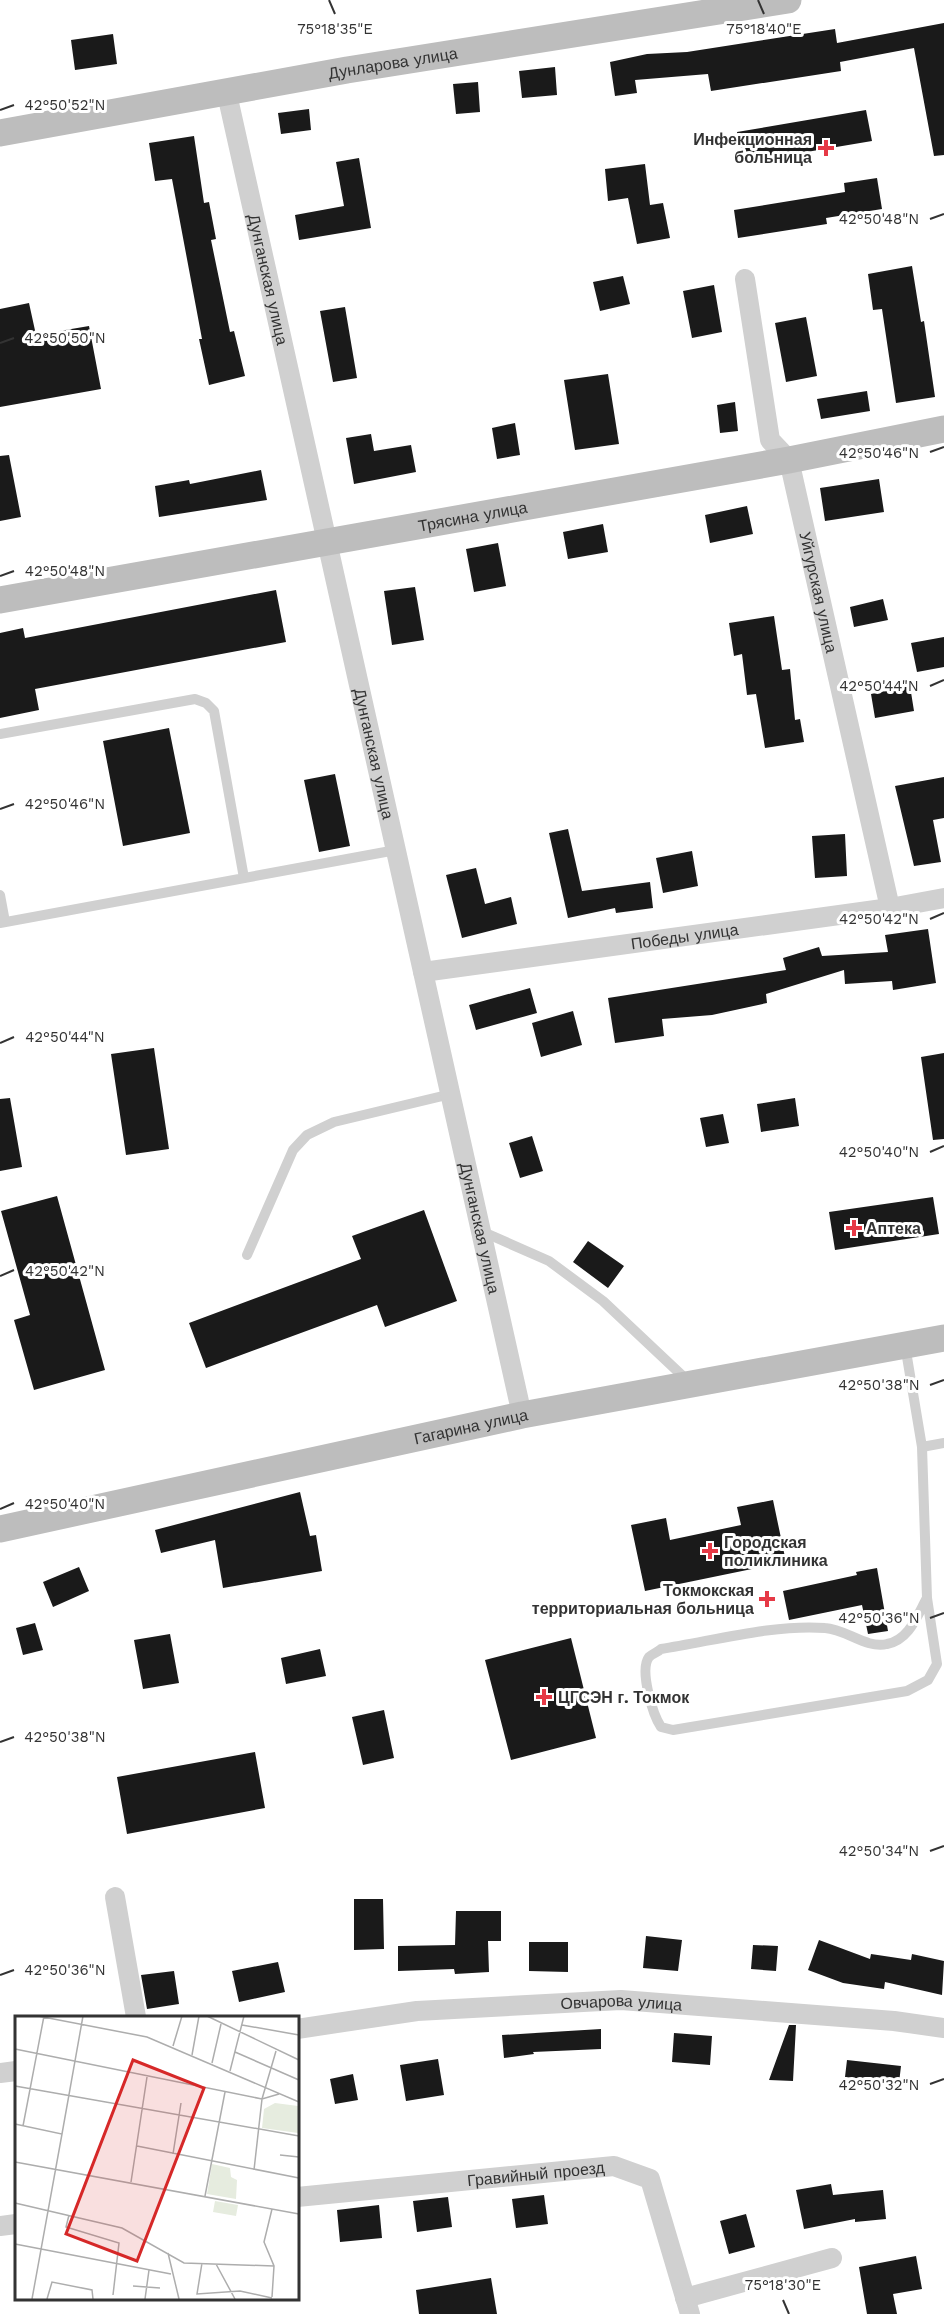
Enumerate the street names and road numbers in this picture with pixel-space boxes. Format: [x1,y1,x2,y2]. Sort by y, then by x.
street label: Дунларова улица [327,44,459,83]
street label: Дунганская улица [244,212,292,347]
street label: Трясина улица [417,498,529,536]
street label: Уйгурская улица [795,530,841,655]
street label: Дунганская улица [350,687,398,821]
street label: Победы улица [630,920,740,953]
street label: Дунганская улица [456,1161,504,1296]
street label: Гагарина улица [412,1405,530,1448]
street label: Овчарова улица [560,1991,683,2015]
street label: Гравийный проезд [466,2158,606,2190]

